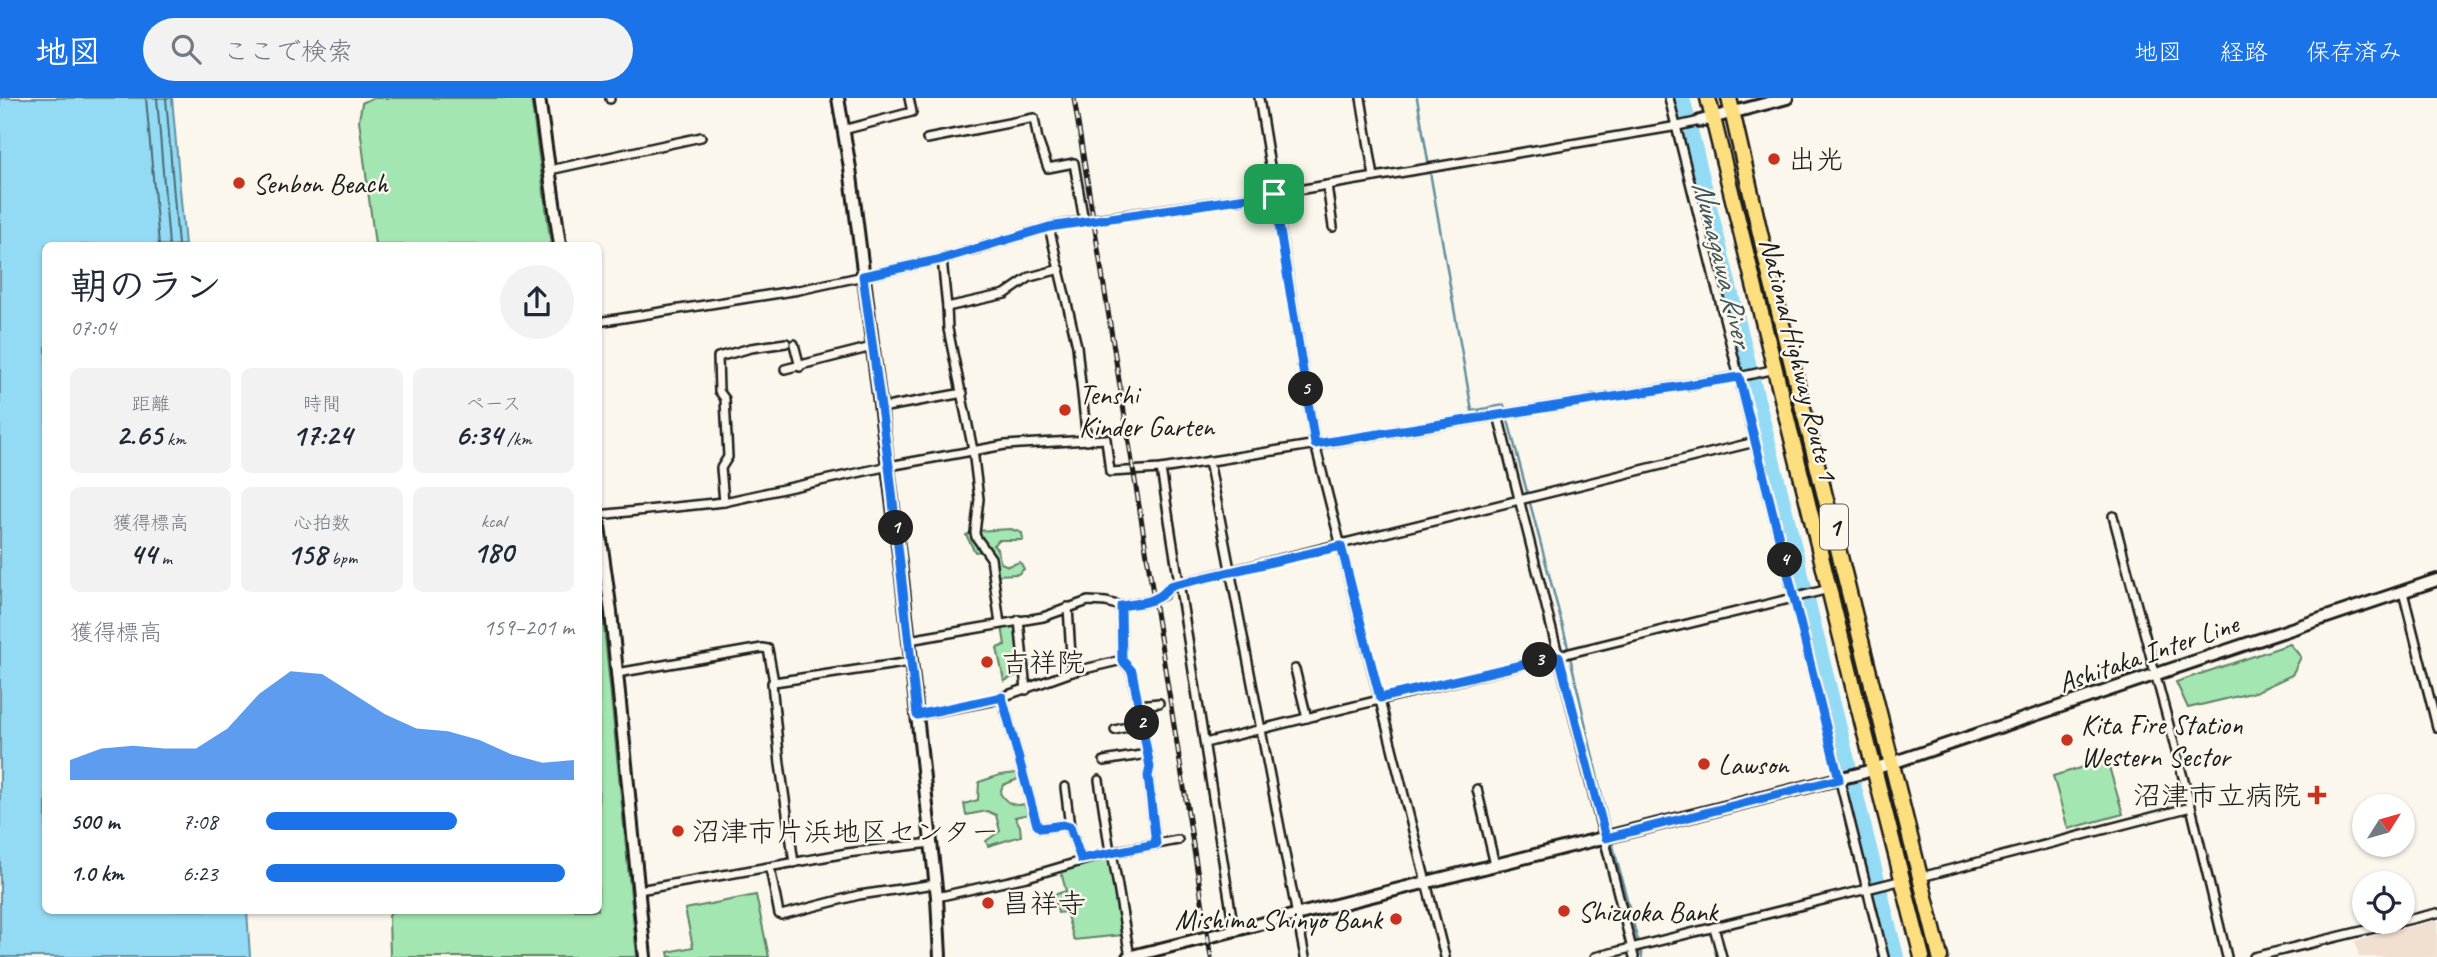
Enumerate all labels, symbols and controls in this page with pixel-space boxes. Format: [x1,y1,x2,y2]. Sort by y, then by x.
search box [143,18,633,81]
icon: search [167,30,205,68]
text: 地図 [35,31,101,73]
text: ここで検索 [223,35,353,68]
text: 地図 [2134,37,2182,67]
text: 経路 [2220,37,2268,67]
text: 保存済み [2306,37,2402,67]
place label: 出光 [1788,142,1844,177]
marker: 出光 [1766,151,1782,167]
pin [1244,164,1304,224]
place label: Senbon Beach [253,166,389,201]
marker: Senbon Beach [231,175,247,191]
icon: arrive [1255,175,1293,213]
water label: Numagawa River [1684,176,1763,354]
street label: National Highway Route 1 [1752,234,1846,485]
text: 朝のラン [70,263,222,310]
button: share [500,265,574,339]
text: 07:04 [70,313,116,342]
pin: 5 [1288,372,1324,406]
text: 5 [1301,376,1310,400]
place label: Tenshi Kinder Garten [1079,377,1216,444]
text: 距離 [132,392,170,416]
text: 時間 [303,392,341,416]
text: ペース [465,392,521,416]
marker: Tenshi Kinder Garten [1057,402,1073,418]
text: 2.65 [116,416,162,454]
text: 17:24 [292,416,352,454]
text: 6:34 [455,416,502,454]
text: km [162,427,186,451]
text: /km [502,427,532,451]
road number: 1 [1820,504,1848,550]
text: kcal [481,509,506,533]
pin: 1 [878,510,914,546]
text: 獲得標高 [113,511,189,535]
text: 心拍数 [293,511,351,535]
text: 1 [891,515,900,539]
text: 180 [473,533,514,571]
text: 44 [130,535,157,573]
text: 158 [287,535,327,573]
pin: 4 [1768,542,1802,578]
text: m [157,546,172,570]
text: bpm [327,546,357,570]
text: 4 [1780,547,1789,571]
street label: Ashitaka Inter Line [2053,605,2244,700]
text: 159–201 m [483,613,574,642]
text: 獲得標高 [70,618,162,647]
pin: 3 [1522,642,1558,678]
place label: 吉祥院 [1001,645,1085,680]
text: 3 [1535,647,1544,671]
marker: 吉祥院 [979,654,995,670]
pin: 2 [1124,706,1160,740]
place label: Kita Fire Station Western Sector [2081,707,2243,774]
text: 2 [1137,710,1146,734]
marker: Kita Fire Station Western Sector [2059,732,2075,748]
place label: Lawson [1718,747,1790,782]
marker: Lawson [1696,756,1712,772]
place label: 沼津市立病院 [2133,778,2301,813]
marker: 沼津市立病院 [2307,785,2327,805]
north arrow [2352,794,2415,858]
map controls [2352,794,2415,934]
text: 500 m [70,807,119,836]
text: 7:08 [182,807,218,836]
place label: 沼津市片浜地区センター [692,814,999,849]
marker: 沼津市片浜地区センター [670,823,686,839]
text: 1.0 km [70,859,124,888]
text: 6:23 [182,859,218,888]
button: locate [2352,871,2415,934]
place label: 昌祥寺 [1002,886,1086,921]
place label: Shizuoka Bank [1578,894,1719,929]
marker: 昌祥寺 [980,895,996,911]
place label: Mishima Shinyo Bank [1175,902,1384,937]
marker: Shizuoka Bank [1556,903,1572,919]
marker: Mishima Shinyo Bank [1388,911,1404,927]

